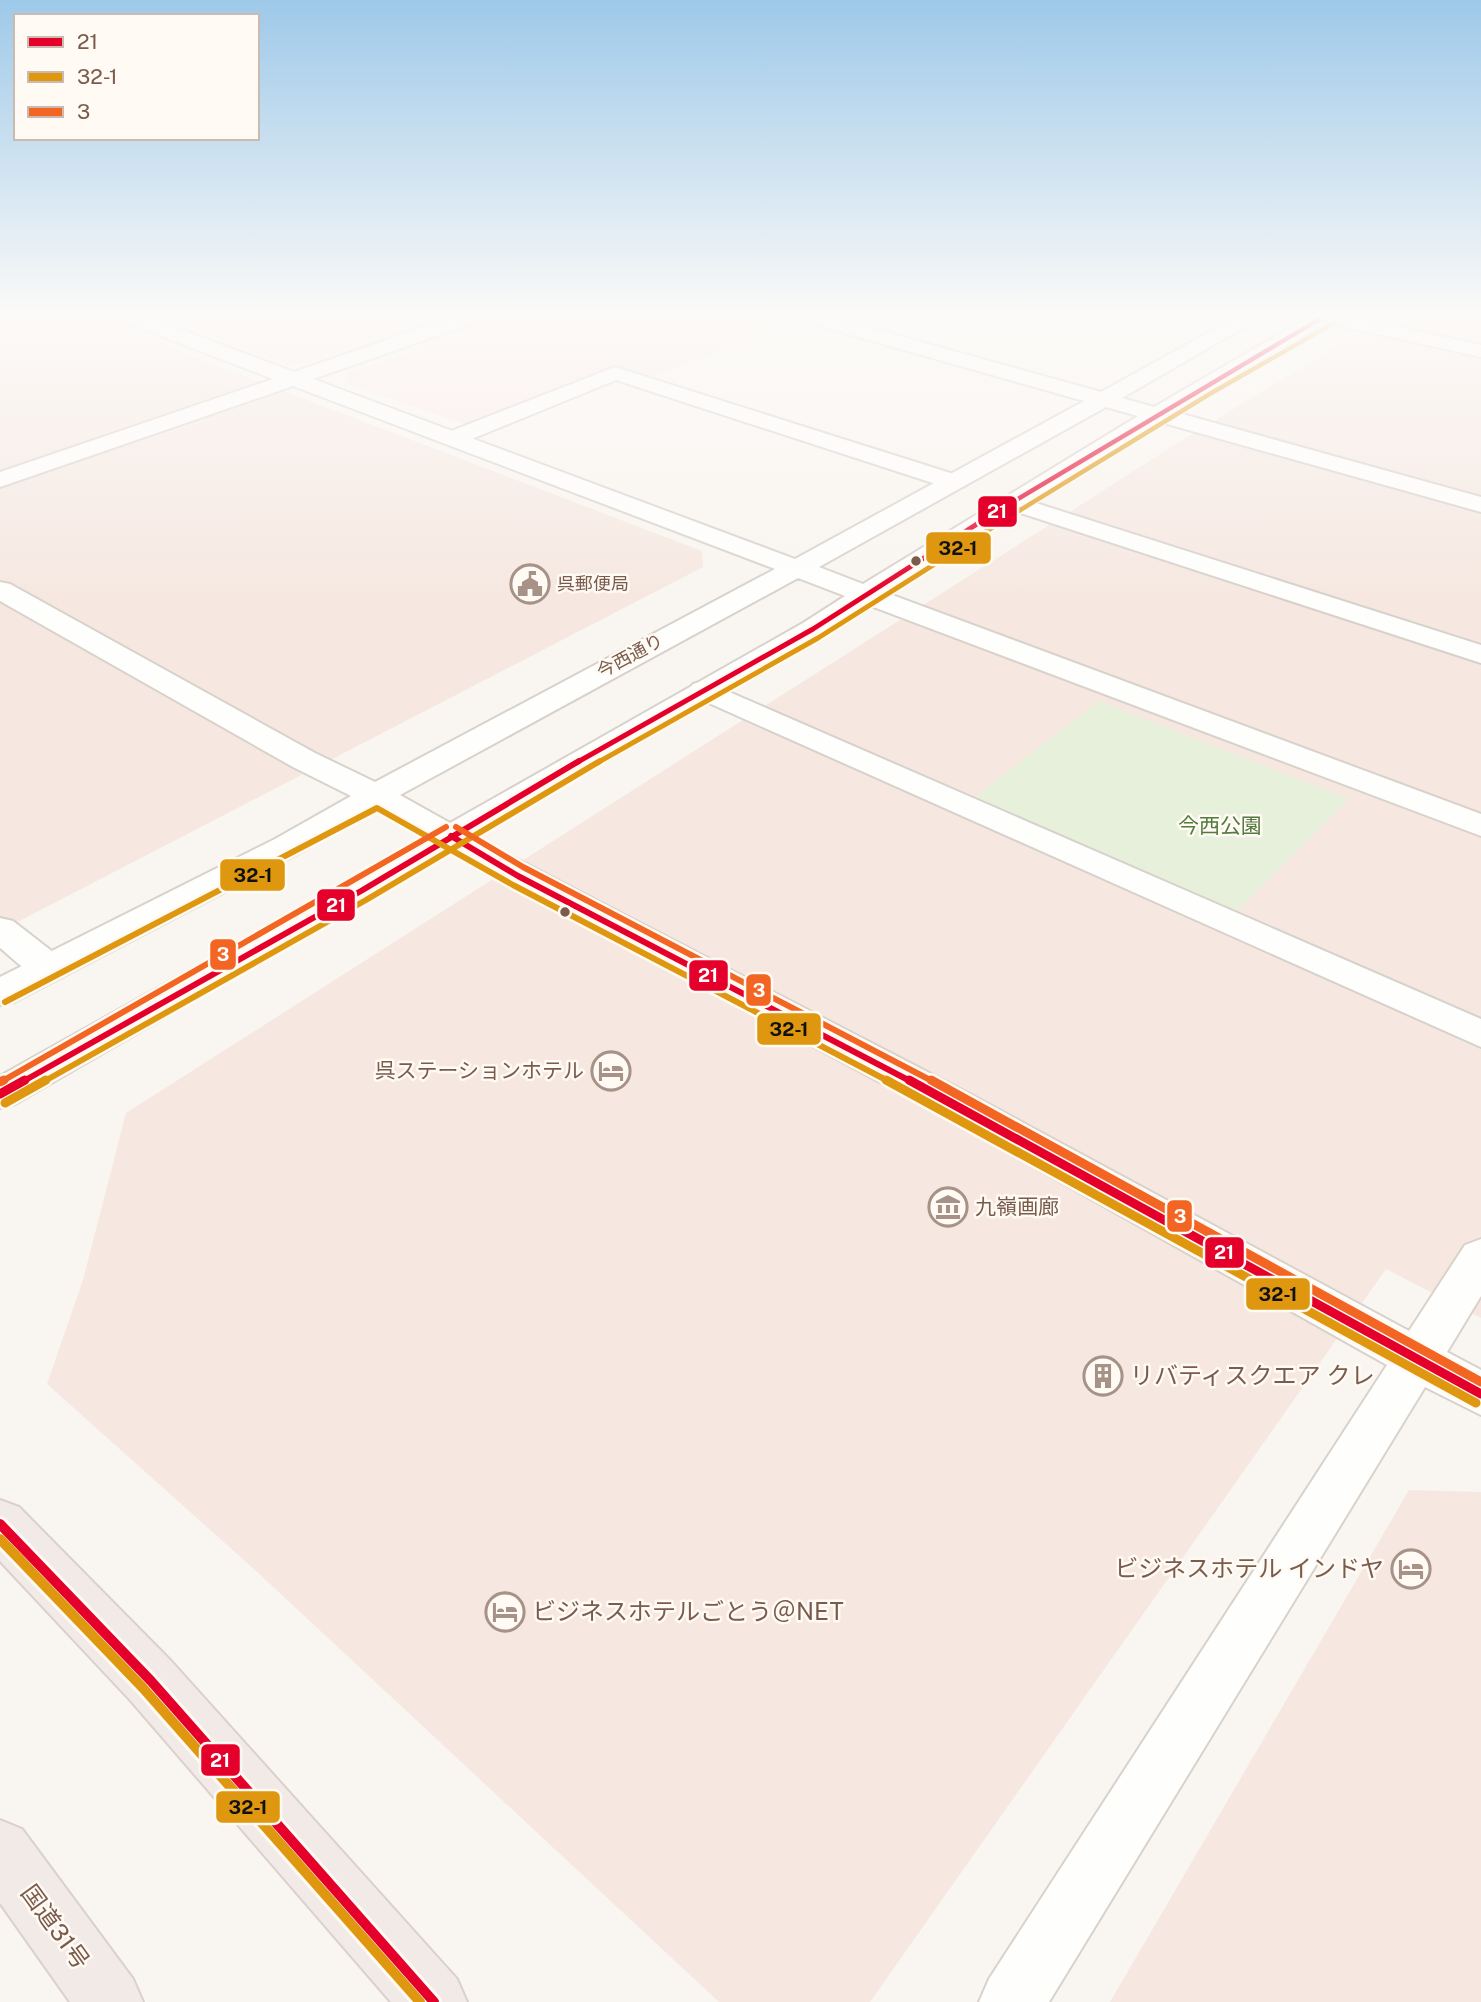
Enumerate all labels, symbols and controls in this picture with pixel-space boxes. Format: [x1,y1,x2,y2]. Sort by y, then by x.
legend [14,14,259,140]
text: 21 [77,29,98,54]
text: 32-1 [77,64,118,89]
text: 3 [77,99,90,124]
line badge: 21 [977,495,1018,528]
text: 21 [987,500,1007,522]
line badge: 32-1 [925,531,992,565]
text: 32-1 [939,537,978,559]
unlabelled marker [909,554,923,568]
public building icon: 呉郵便局 [509,563,551,605]
place label: 呉郵便局 [557,573,629,594]
street label: 今西通り [593,629,666,682]
park label: 今西公園 [1178,813,1262,838]
line badge: 32-1 [219,858,286,892]
text: 32-1 [234,864,273,886]
line badge: 21 [316,888,356,922]
text: 21 [326,894,346,916]
unlabelled marker [558,905,572,919]
line badge: 3 [209,938,237,971]
text: 3 [217,943,229,965]
line badge: 21 [688,959,729,992]
text: 21 [698,964,718,986]
line badge: 3 [745,973,772,1007]
text: 3 [753,979,765,1001]
line badge: 32-1 [756,1012,822,1046]
text: 32-1 [770,1018,809,1040]
hotel icon: 呉ステーションホテル [590,1050,632,1092]
place label: 呉ステーションホテル [374,1058,584,1083]
museum icon: 九嶺画廊 [927,1186,969,1228]
place label: 九嶺画廊 [975,1194,1059,1219]
line badge: 3 [1166,1199,1193,1233]
text: 3 [1174,1205,1186,1227]
line badge: 21 [1204,1236,1245,1269]
text: 21 [1214,1241,1234,1263]
line badge: 32-1 [1245,1277,1311,1311]
text: 32-1 [1259,1283,1298,1305]
building icon: リバティスクエア クレ [1082,1355,1124,1397]
place label: リバティスクエア クレ [1130,1361,1374,1389]
hotel icon: ビジネスホテル インドヤ [1390,1548,1432,1590]
place label: ビジネスホテル インドヤ [1114,1554,1384,1582]
hotel icon: ビジネスホテルごとう＠NET [484,1591,526,1633]
place label: ビジネスホテルごとう＠NET [532,1597,844,1625]
line badge: 21 [200,1743,241,1777]
text: 21 [210,1749,230,1771]
line badge: 32-1 [215,1790,281,1824]
text: 32-1 [229,1796,268,1818]
street label: 国道31号 [16,1879,96,1974]

